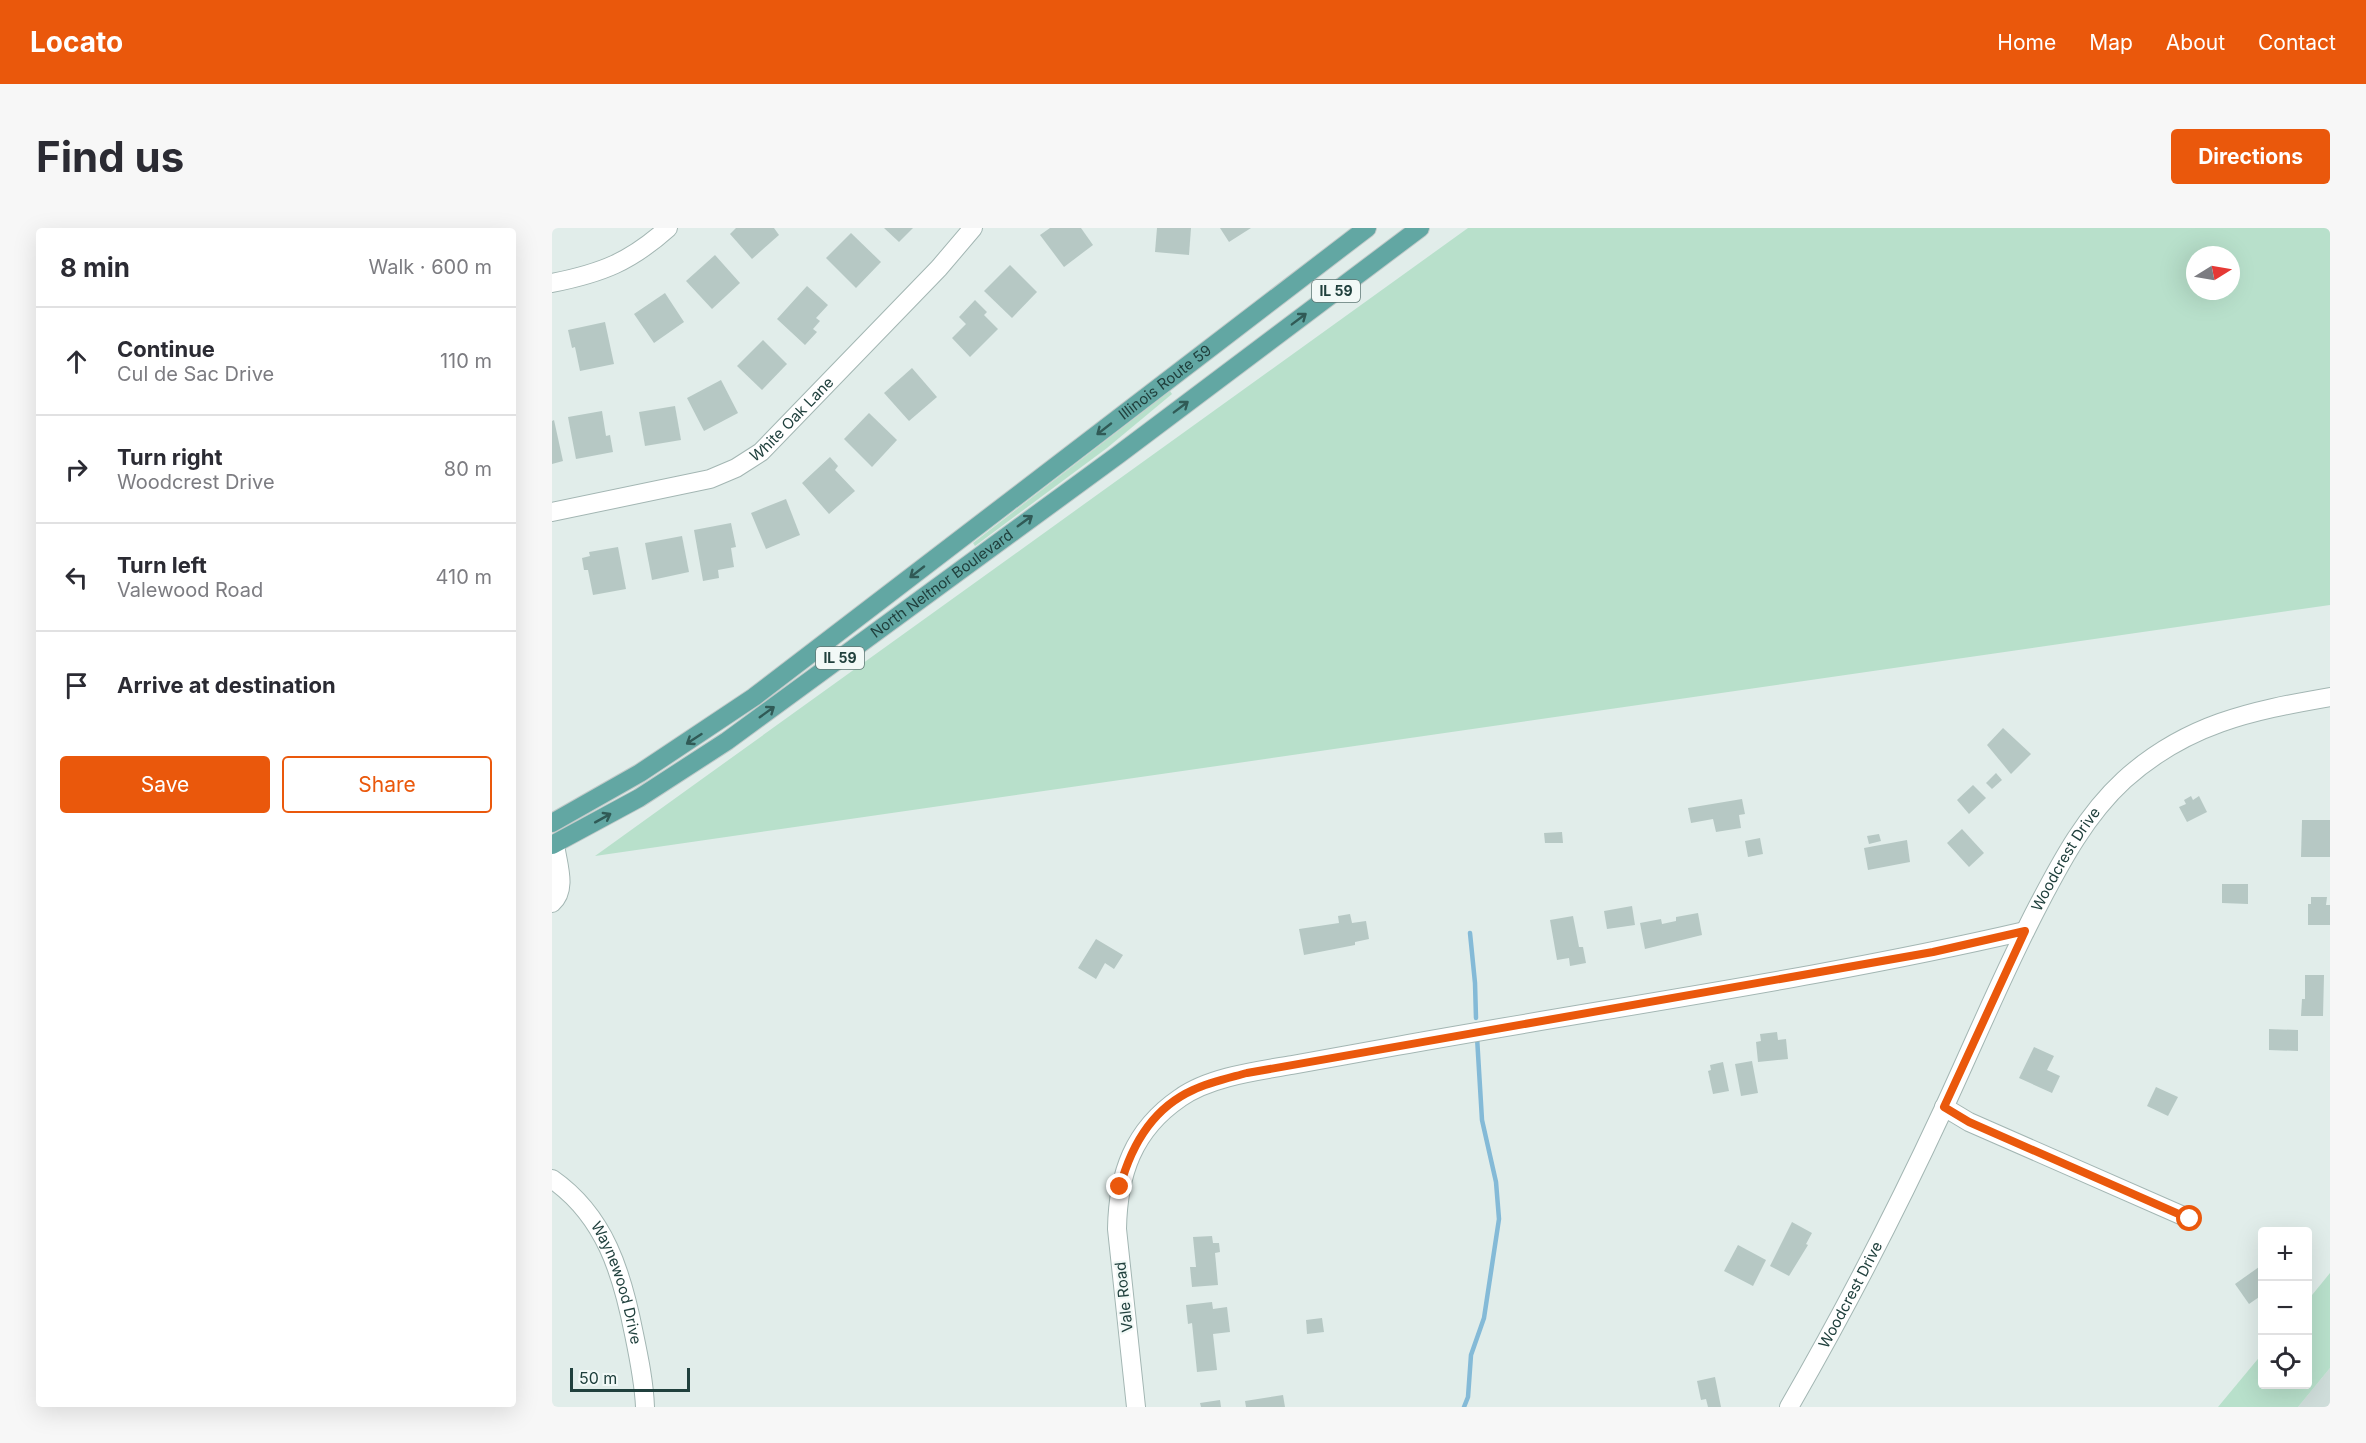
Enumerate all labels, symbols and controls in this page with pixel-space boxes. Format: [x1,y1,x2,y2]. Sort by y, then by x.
text: Locato [30,25,123,59]
text: Home [1997,30,2056,55]
text: Map [2089,30,2133,55]
text: About [2166,30,2225,55]
text: Contact [2258,30,2336,55]
button: Directions [2171,129,2330,184]
text: Find us [36,131,184,182]
north arrow [2186,246,2240,300]
text: 8 min [60,252,130,283]
text: Walk · 600 m [368,255,492,279]
road number: IL 59 [1312,280,1360,302]
one-way arrow [1290,313,1306,326]
text: Continue [117,336,215,362]
street label: Illinois Route 59 [1115,340,1215,424]
icon: ahead [60,345,93,378]
text: 110 m [440,349,492,373]
text: Cul de Sac Drive [117,362,274,386]
street label: White Oak Lane [746,373,837,466]
one-way arrow [1173,401,1189,413]
one-way arrow [1096,422,1112,435]
text: Turn right [117,444,223,470]
icon: right [60,453,93,486]
text: 80 m [444,457,492,481]
text: Woodcrest Drive [117,470,275,494]
one-way arrow [1017,515,1033,527]
street label: North Neltnor Boulevard [867,525,1017,642]
text: Turn left [117,552,207,578]
icon: left [60,561,93,594]
text: 410 m [436,565,492,589]
one-way arrow [910,566,926,578]
text: Valewood Road [117,578,263,602]
road number: IL 59 [816,647,864,669]
icon: arrive [60,669,93,702]
text: Arrive at destination [117,672,336,698]
one-way arrow [759,706,775,718]
one-way arrow [685,732,702,745]
button: Save [60,756,270,813]
button: Share [282,756,492,813]
street label: Woodcrest Drive [2027,803,2104,914]
one-way arrow [594,812,612,823]
route end [1106,1173,1132,1199]
route start [2176,1205,2202,1231]
street label: Waynewood Drive [587,1218,646,1346]
map controls [2258,1227,2312,1389]
button: + [2258,1227,2312,1281]
street label: Woodcrest Drive [1814,1238,1886,1351]
street label: Vale Road [1110,1261,1137,1333]
button: − [2258,1281,2312,1335]
button: locate [2258,1335,2312,1389]
scale bar [570,1365,690,1392]
text: 50 m [579,1368,617,1388]

